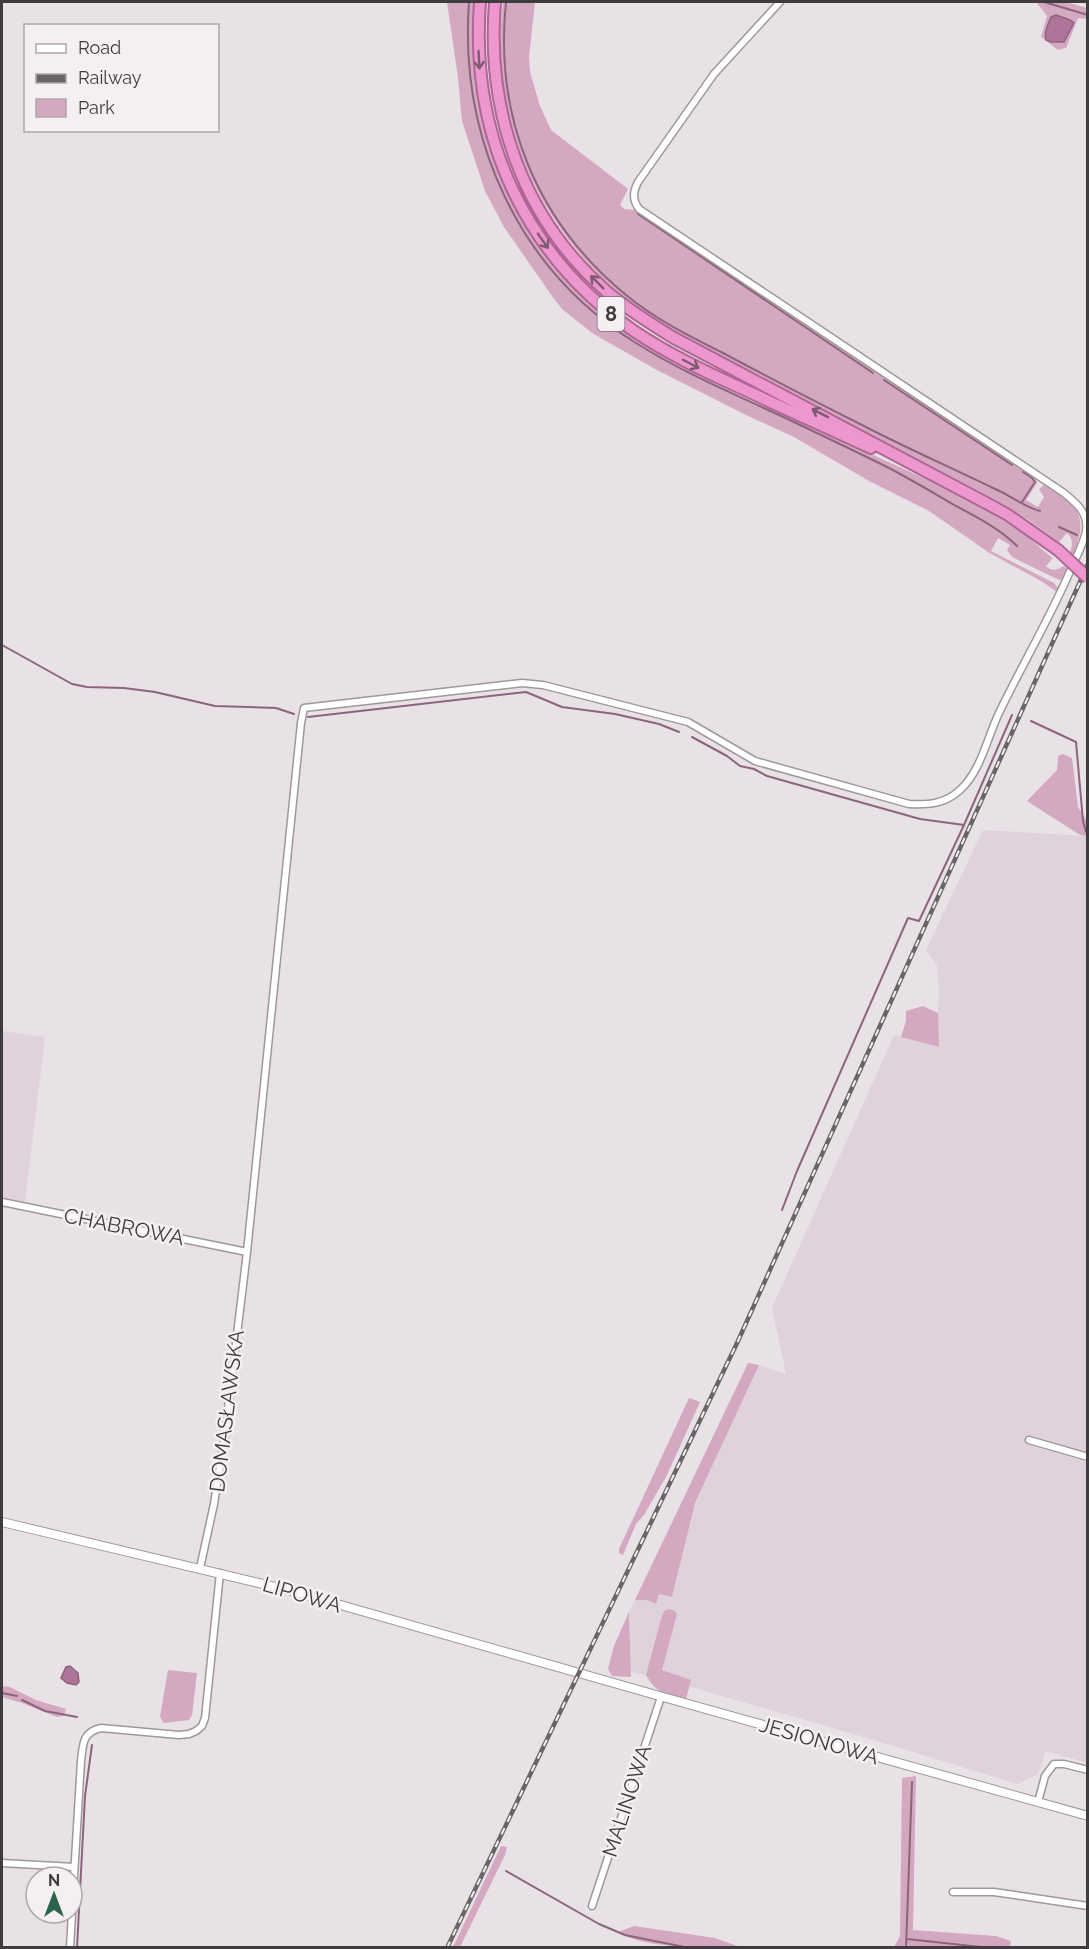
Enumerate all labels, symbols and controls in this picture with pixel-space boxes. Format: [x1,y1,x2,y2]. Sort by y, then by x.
legend [24,24,219,132]
text: Road [78,37,121,58]
one-way arrow [474,49,485,69]
text: Railway [78,67,142,88]
text: Park [78,97,115,118]
one-way arrow [537,233,549,249]
one-way arrow [590,275,605,289]
road number: 8 [598,297,624,331]
one-way arrow [682,359,700,370]
one-way arrow [811,407,829,419]
street label: CHABROWA [62,1203,186,1250]
street label: DOMASŁAWSKA [204,1328,249,1494]
street label: LIPOWA [260,1571,344,1618]
street label: JESIONOWA [757,1712,882,1769]
street label: MALINOWA [597,1742,656,1860]
north arrow [24,1865,84,1925]
text: N [48,1871,60,1890]

